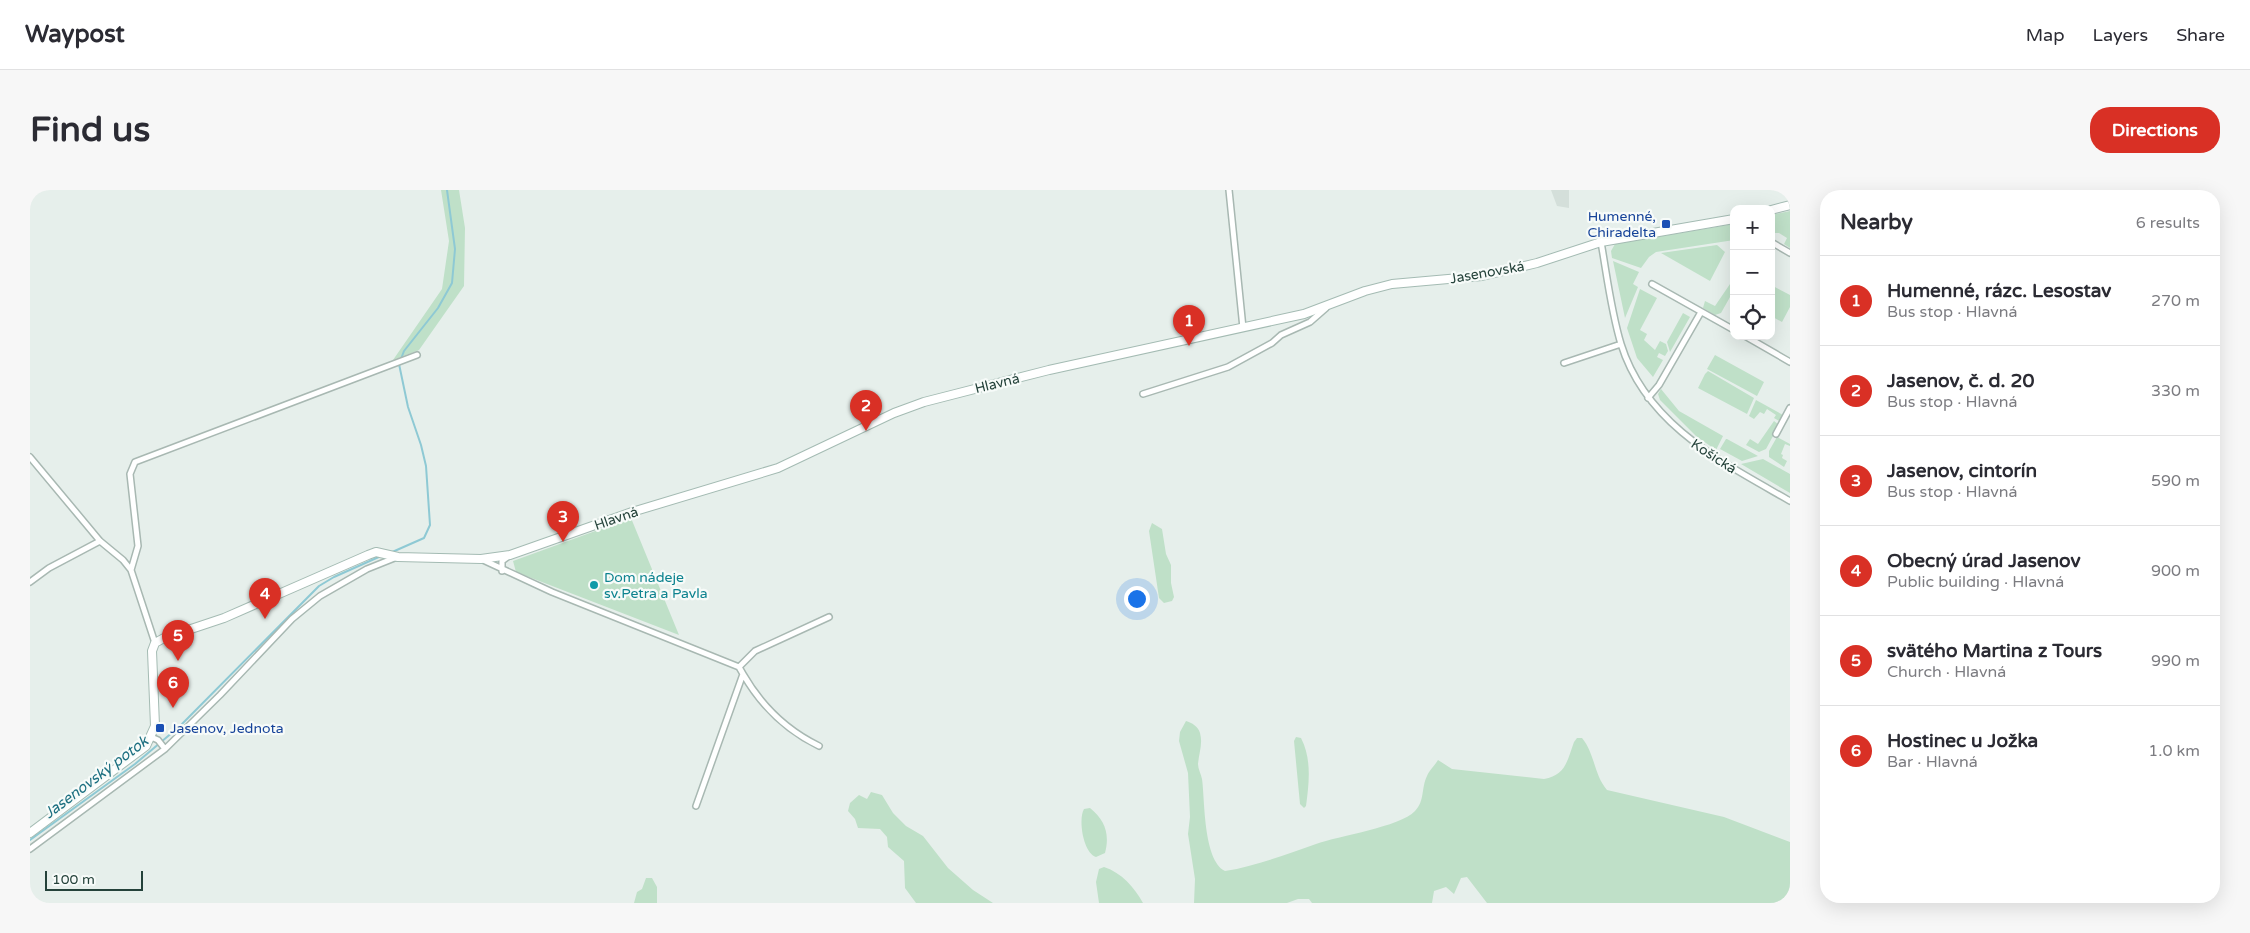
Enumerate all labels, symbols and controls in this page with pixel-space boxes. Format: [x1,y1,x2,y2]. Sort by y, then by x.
text: Waypost [25,20,125,49]
text: Map [2026,24,2065,46]
text: Layers [2093,24,2148,46]
text: Share [2176,24,2225,46]
button: Directions [2090,107,2220,153]
text: Find us [30,109,150,151]
map controls [1730,205,1775,340]
button: + [1730,205,1775,250]
place label: Humenné, Chiradelta [1588,208,1656,241]
text: Nearby [1840,210,1913,235]
text: 6 results [2136,213,2200,233]
marker: Humenné, Chiradelta [1660,218,1672,230]
button: − [1730,250,1775,295]
street label: Jasenovská [1448,258,1526,287]
text: Humenné, rázc. Lesostav [1887,280,2111,302]
text: 1 [1851,291,1861,311]
text: 270 m [2151,291,2200,311]
button: locate [1730,295,1775,340]
text: Bus stop · Hlavná [1887,302,2017,322]
pin: 1 [1173,305,1205,346]
street label: Hlavná [973,370,1021,397]
text: Jasenov, č. d. 20 [1887,370,2034,392]
text: 2 [1851,381,1861,401]
text: 330 m [2151,381,2200,401]
pin: 2 [850,390,882,431]
text: Bus stop · Hlavná [1887,392,2017,412]
street label: Košická [1688,435,1740,477]
text: Jasenov, cintorín [1887,460,2037,482]
text: 3 [1851,471,1861,491]
text: 590 m [2151,471,2200,491]
text: Bus stop · Hlavná [1887,482,2017,502]
pin: 3 [547,501,579,542]
street label: Hlavná [592,503,640,534]
text: Obecný úrad Jasenov [1887,550,2081,572]
text: 4 [1851,561,1861,581]
text: 900 m [2151,561,2200,581]
place label: Dom nádeje sv.Petra a Pavla [604,569,708,602]
text: Public building · Hlavná [1887,572,2064,592]
pin: 4 [249,578,281,619]
marker: Dom nádeje sv.Petra a Pavla [588,579,600,591]
your location [1124,586,1150,612]
pin: 5 [162,620,194,661]
text: svätého Martina z Tours [1887,640,2102,662]
text: 5 [1851,651,1861,671]
text: 990 m [2151,651,2200,671]
text: Church · Hlavná [1887,662,2006,682]
pin: 6 [157,667,189,708]
place label: Jasenov, Jednota [170,720,284,737]
marker: Jasenov, Jednota [154,722,166,734]
text: Hostinec u Jožka [1887,730,2038,752]
water label: Jasenovský potok [40,731,153,822]
text: 6 [1851,741,1861,761]
text: 1.0 km [2148,741,2200,761]
text: Bar · Hlavná [1887,752,1978,772]
scale bar [45,868,142,891]
text: 100 m [52,871,95,888]

